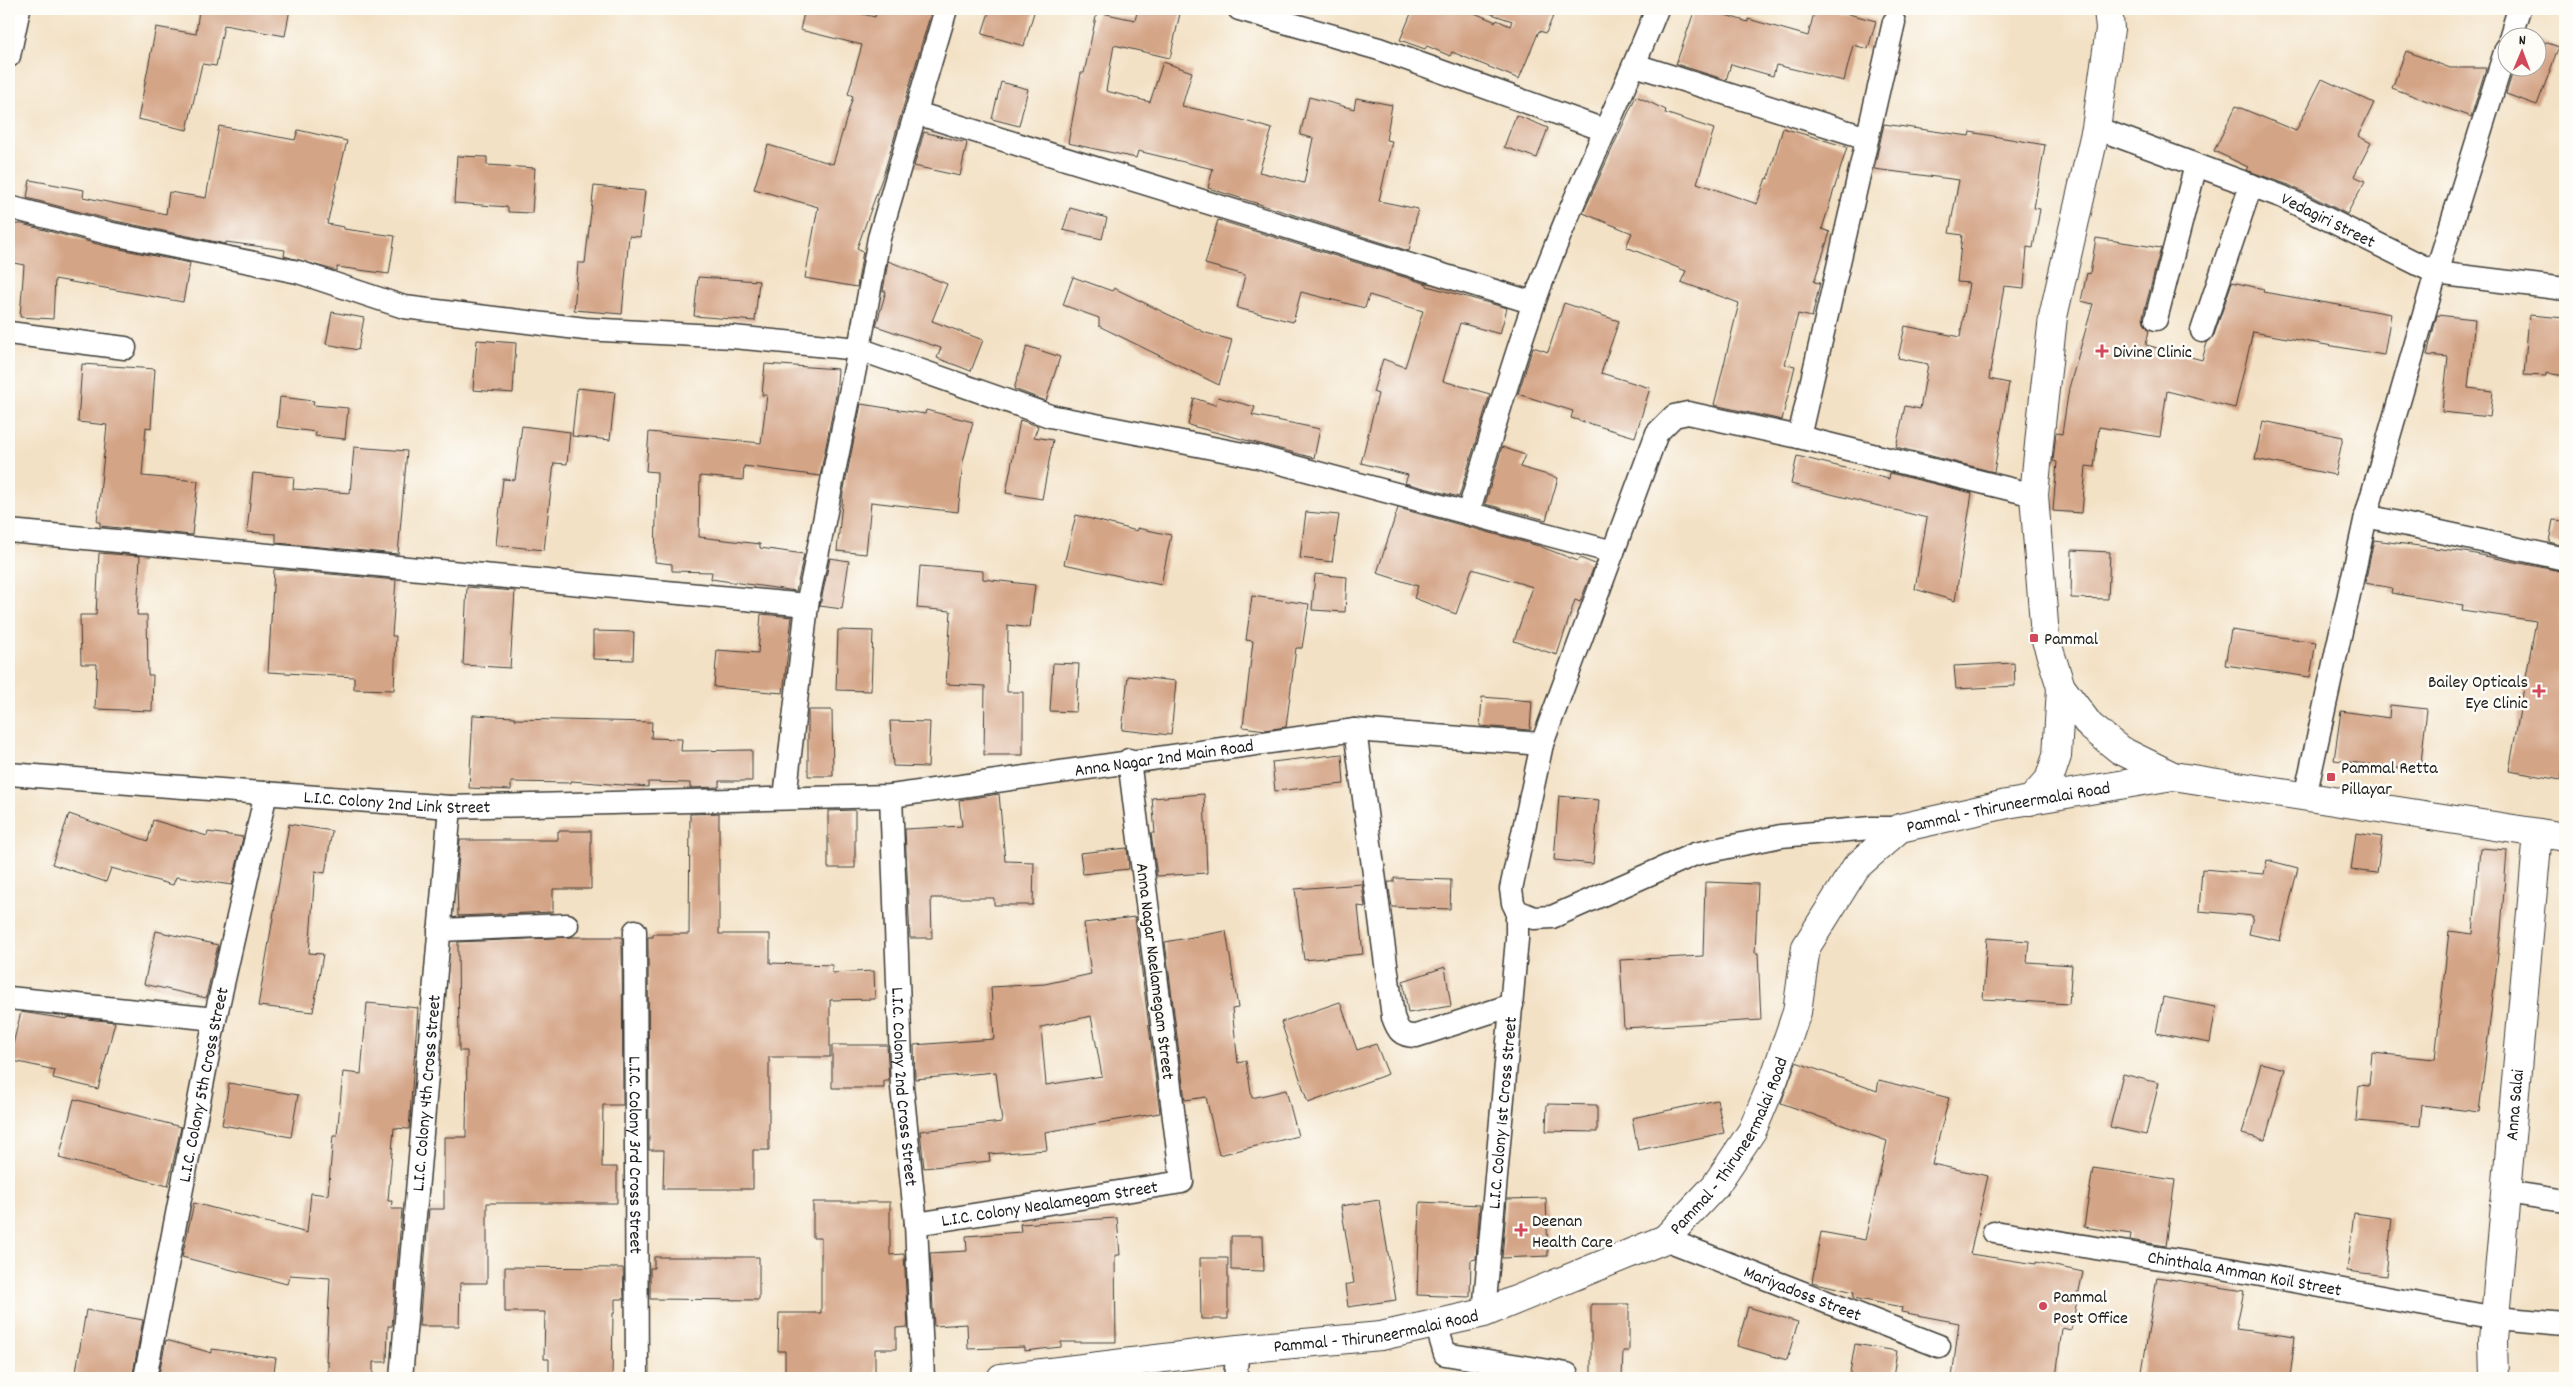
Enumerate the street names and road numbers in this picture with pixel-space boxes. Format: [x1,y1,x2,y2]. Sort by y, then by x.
street label: Vedagiri Street [2276,188,2379,256]
street label: Anna Nagar 2nd Main Road [1073,735,1256,785]
street label: Pammal - Thiruneermalai Road [1904,777,2112,841]
street label: L.I.C. Colony 2nd Link Street [303,786,491,822]
street label: Anna Nagar Naelamegam Street [1128,861,1179,1082]
street label: L.I.C. Colony 5th Cross Street [173,985,237,1185]
street label: L.I.C. Colony 2nd Cross Street [883,987,922,1188]
street label: L.I.C. Colony 4th Cross Street [407,994,449,1193]
street label: L.I.C. Colony 1st Cross Street [1483,1015,1525,1210]
street label: Pammal - Thiruneermalai Road [1665,1054,1796,1241]
street label: L.I.C. Colony 3rd Cross Street [621,1056,646,1254]
street label: Anna Salai [2501,1068,2532,1142]
street label: L.I.C. Colony Nealamegam Street [940,1176,1160,1235]
street label: Chinthala Amman Koil Street [2146,1246,2344,1305]
street label: Mariyadoss Street [1740,1261,1865,1330]
street label: Pammal - Thiruneermalai Road [1273,1305,1481,1361]

